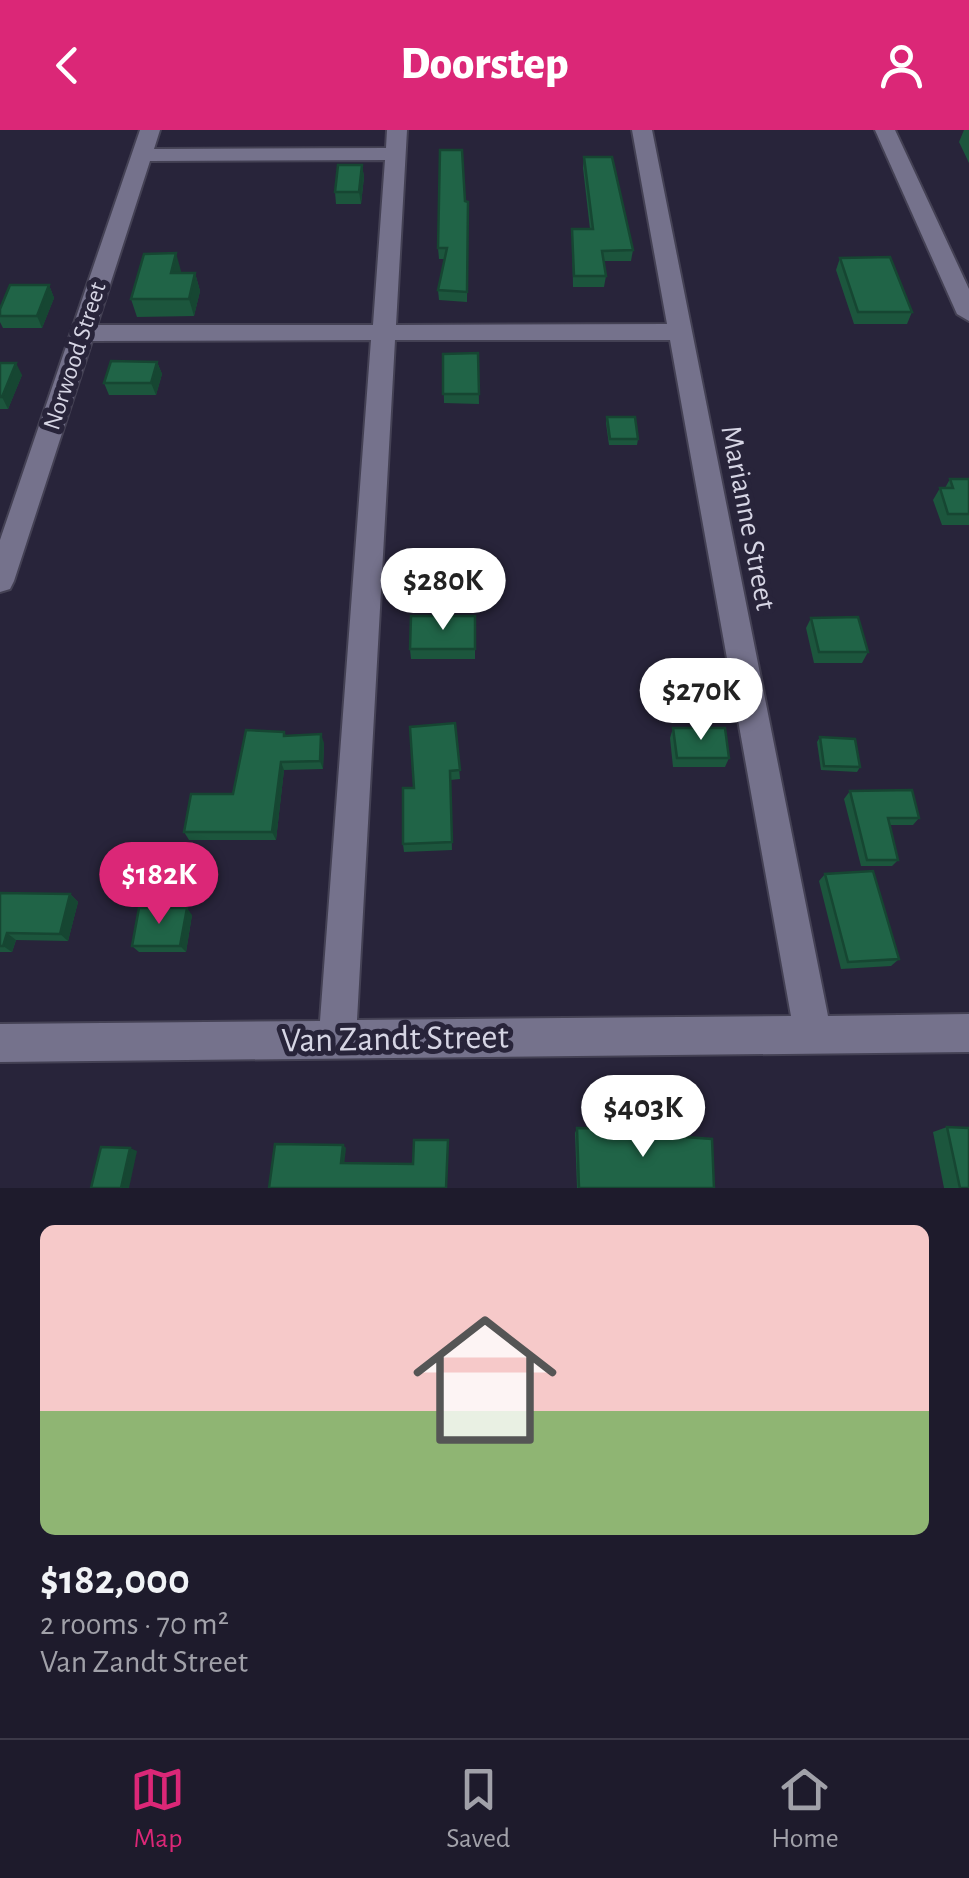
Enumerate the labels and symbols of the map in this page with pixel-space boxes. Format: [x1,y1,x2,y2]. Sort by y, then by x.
street label: Norwood Street [39,279,111,433]
street label: Marianne Street [715,423,781,613]
pin: $280K [373,548,513,633]
pin: $270K [631,658,771,743]
pin: $182K [89,842,229,927]
street label: Van Zandt Street [281,1020,509,1058]
pin: $403K [573,1075,713,1160]

